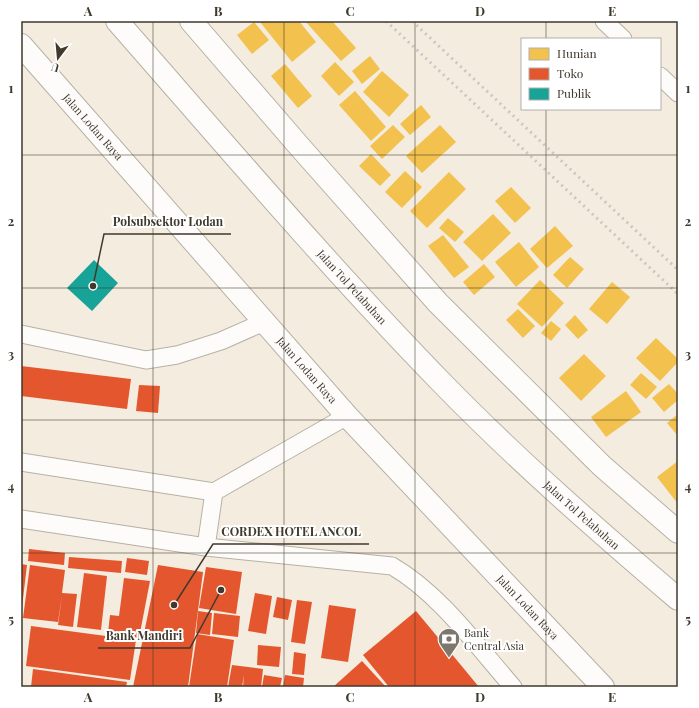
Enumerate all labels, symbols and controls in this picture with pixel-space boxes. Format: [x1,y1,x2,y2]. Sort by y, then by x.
text: A [83,2,93,19]
text: B [214,2,223,19]
text: C [345,2,355,19]
text: D [475,2,485,19]
text: E [608,2,616,19]
north arrow [38,38,78,78]
legend [521,38,661,110]
text: Hunian [557,45,597,61]
text: U [49,60,61,76]
text: Toko [557,65,584,81]
text: 1 [9,79,14,96]
text: 1 [686,79,691,96]
text: Publik [557,85,592,101]
street label: Jalan Lodan Raya [59,89,127,163]
callout: Polsubsektor Lodan [104,210,231,234]
text: 2 [8,212,15,229]
text: 2 [685,212,692,229]
text: Polsubsektor Lodan [113,213,224,229]
street label: Jalan Tol Pelabuhan [314,245,391,328]
street label: Jalan Lodan Raya [273,333,341,407]
text: 3 [8,345,14,362]
text: 3 [685,345,691,362]
text: 4 [8,477,15,494]
street label: Jalan Tol Pelabuhan [540,477,623,553]
text: 4 [685,477,692,494]
callout: CORDEX HOTEL ANCOL [213,520,369,544]
text: CORDEX HOTEL ANCOL [221,523,361,539]
street label: Jalan Lodan Raya [493,570,563,643]
text: 5 [8,610,14,627]
text: 5 [685,610,691,627]
callout: Bank Mandiri [98,624,190,648]
place label: Bank Central Asia [464,625,525,653]
bank icon: Bank Central Asia [436,626,462,659]
text: Bank Mandiri [106,627,182,643]
text: A [83,688,93,705]
text: B [214,688,223,705]
text: C [345,688,355,705]
text: D [475,688,485,705]
text: E [608,688,616,705]

